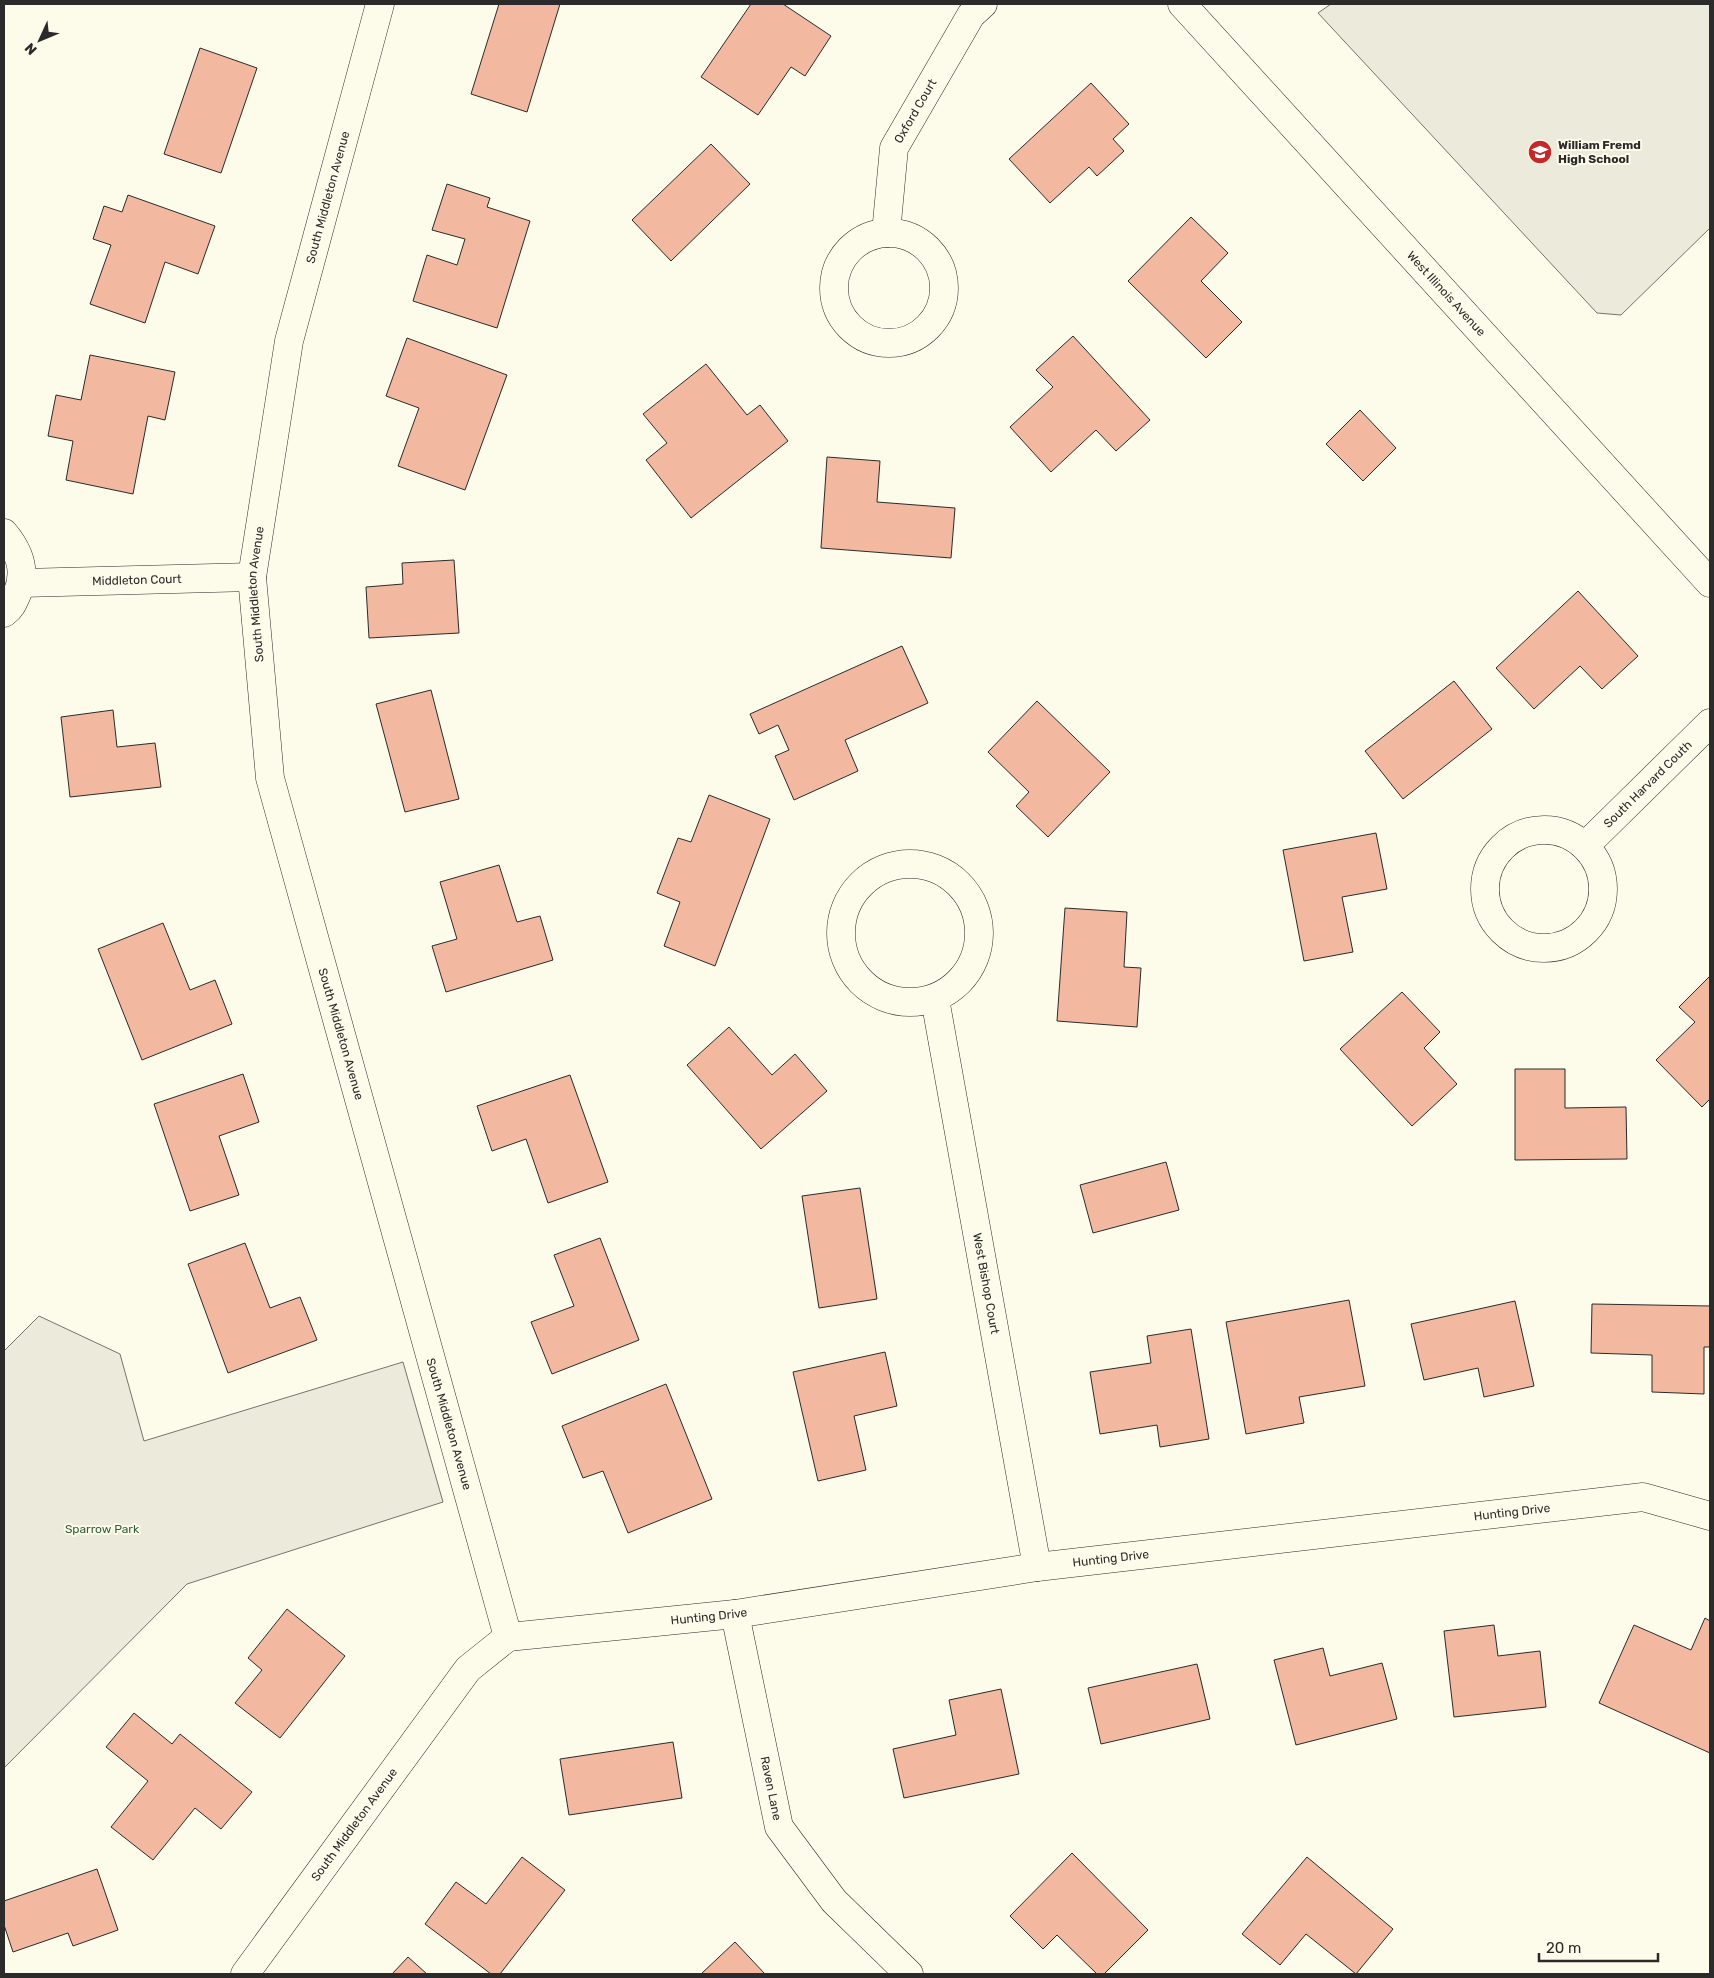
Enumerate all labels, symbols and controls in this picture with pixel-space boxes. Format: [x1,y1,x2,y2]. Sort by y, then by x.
north arrow [15,15,65,65]
text: N [21,39,41,58]
street label: Oxford Court [891,76,940,146]
street label: South Middleton Avenue [303,129,352,265]
place label: William Fremd High School [1558,138,1641,166]
school or university icon: William Fremd High School [1527,139,1553,165]
street label: West Illinois Avenue [1404,248,1488,339]
street label: South Middleton Avenue [245,525,267,663]
street label: Middleton Court [92,572,182,588]
street label: South Harvard Couth [1601,738,1695,831]
street label: South Middleton Avenue [315,967,367,1102]
street label: West Bishop Court [970,1232,1002,1335]
street label: South Middleton Avenue [423,1357,475,1492]
street label: Hunting Drive [1473,1501,1551,1523]
park label: Sparrow Park [65,1522,140,1536]
street label: Hunting Drive [1072,1547,1150,1570]
street label: Hunting Drive [670,1605,748,1627]
street label: Raven Lane [758,1755,785,1822]
street label: South Middleton Avenue [308,1765,400,1884]
scale bar [1539,1930,1658,1962]
text: 20 m [1546,1939,1581,1957]

